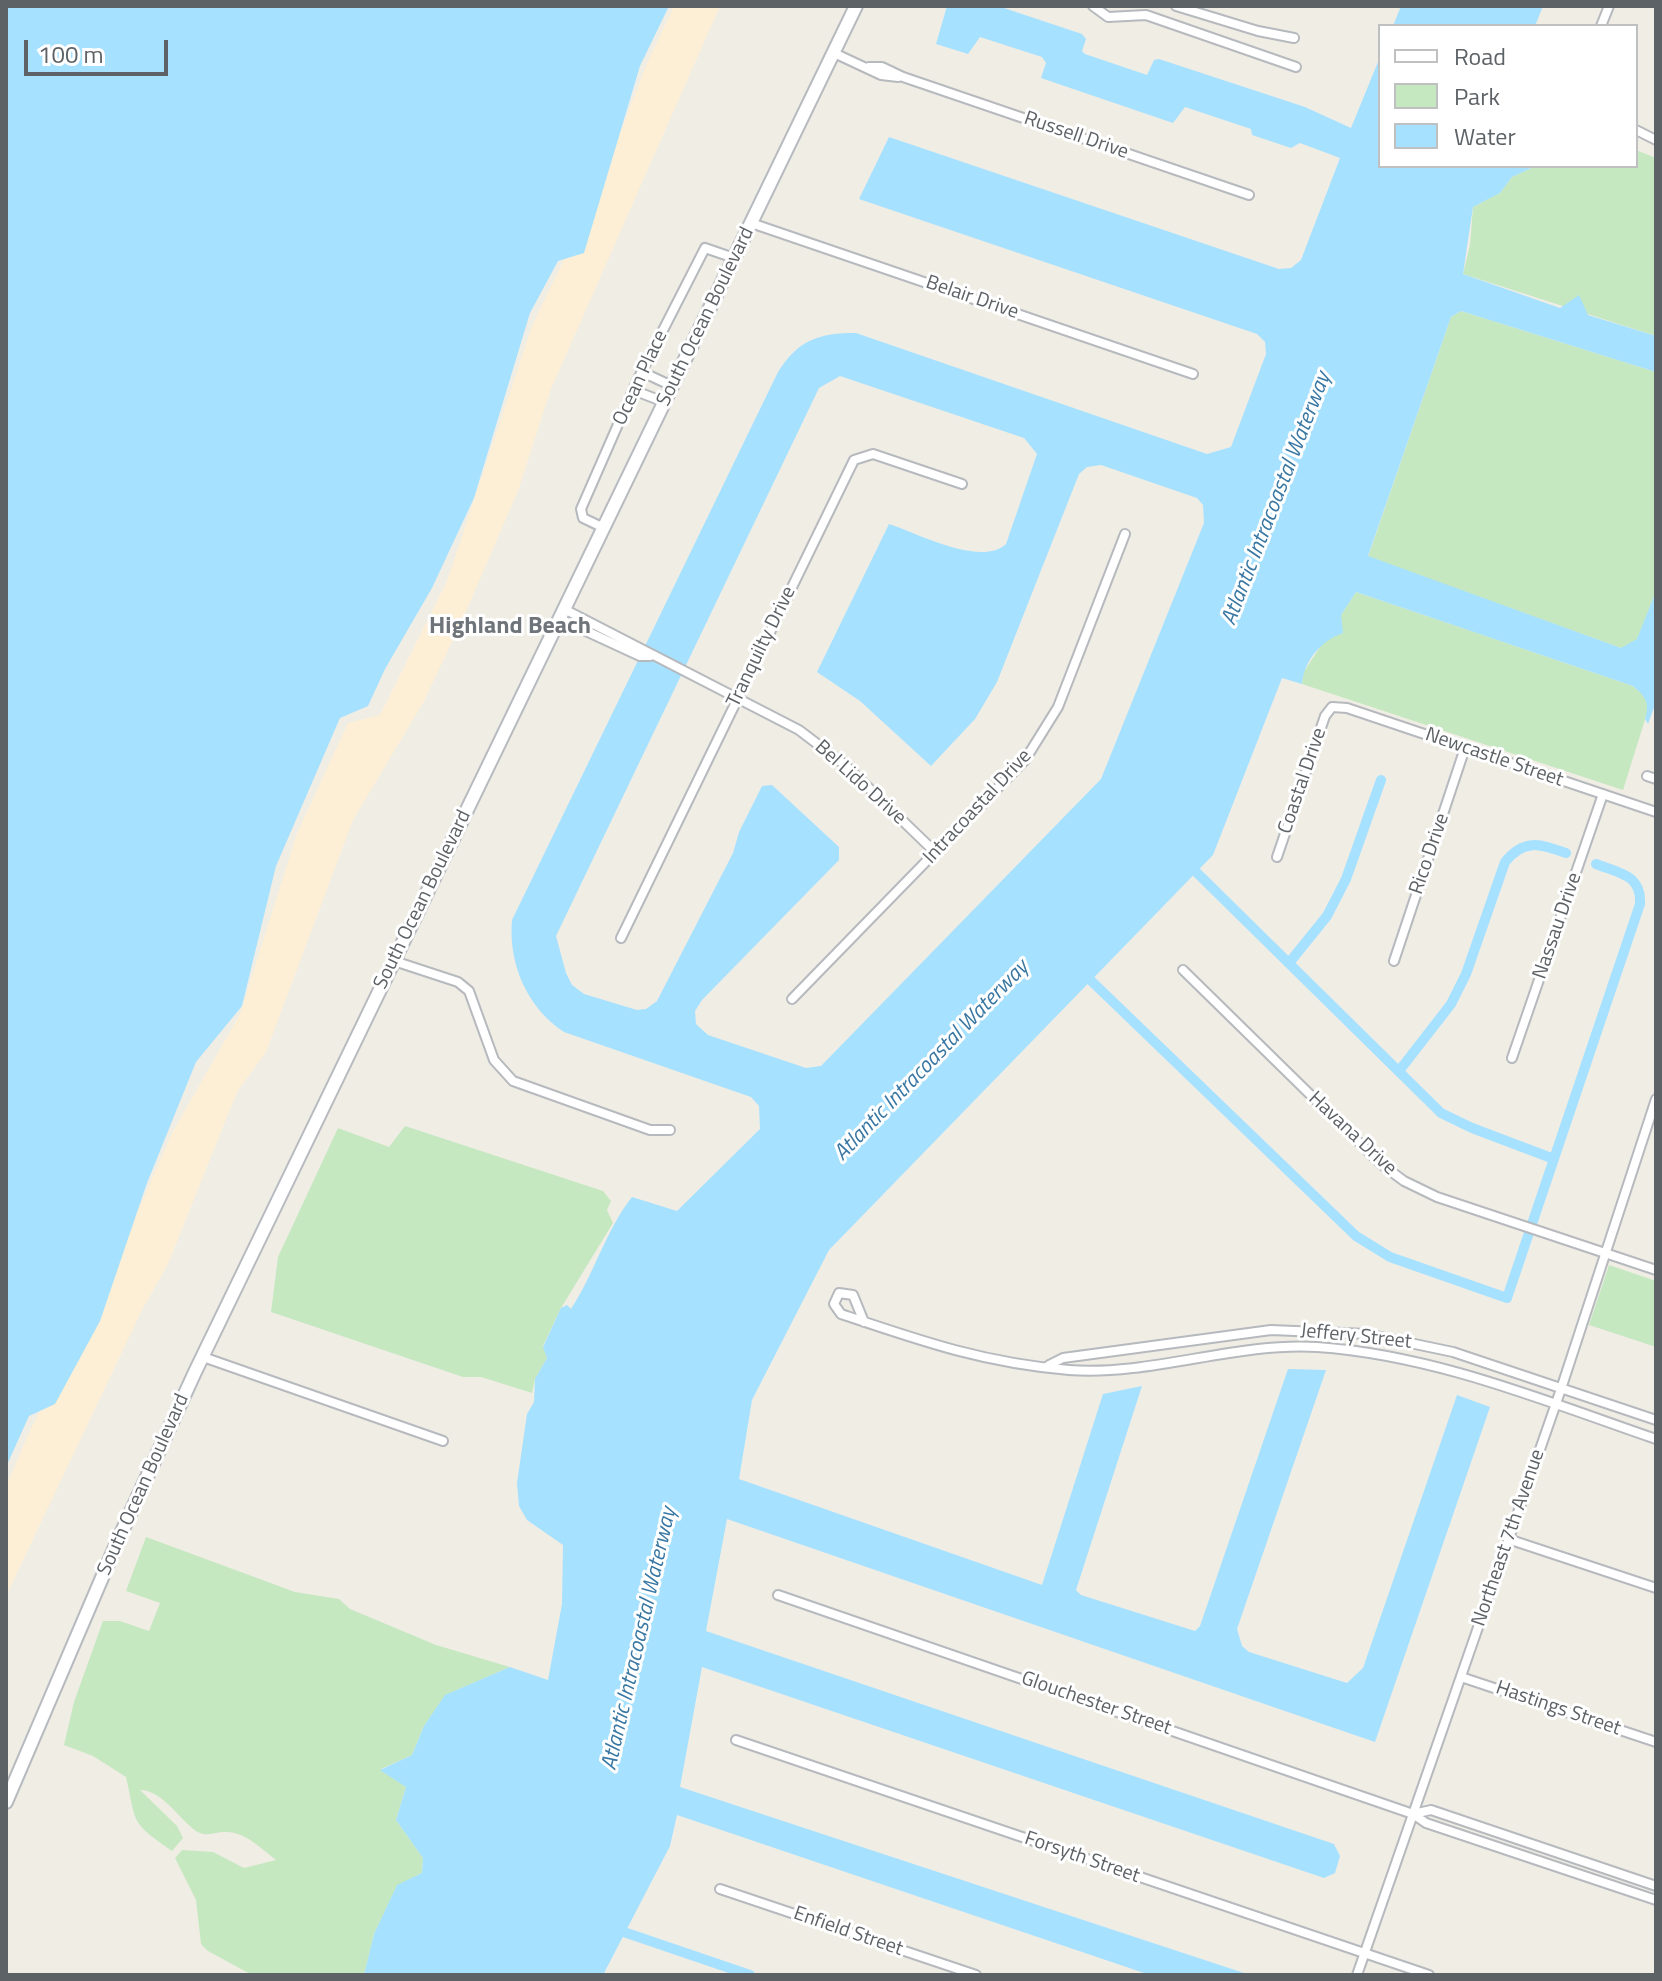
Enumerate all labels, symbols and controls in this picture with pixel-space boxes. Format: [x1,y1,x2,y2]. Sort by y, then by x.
scale bar [28,24,172,74]
legend [1378,24,1638,168]
text: 100 m [38,36,104,72]
text: Road [1454,38,1506,74]
text: Park [1454,78,1500,114]
street label: Russell Drive [1021,107,1131,165]
text: Water [1454,118,1516,154]
street label: South Ocean Boulevard [652,224,760,410]
street label: Belair Drive [922,271,1022,325]
street label: Ocean Place [609,327,673,429]
water label: Atlantic Intracoastal Waterway [1217,369,1337,629]
street label: Tranquilty Drive [722,583,802,711]
district label: Highland Beach [429,613,591,641]
street label: Newcastle Street [1422,723,1566,793]
street label: Coastal Drive [1274,725,1332,837]
street label: Bel Lido Drive [809,736,911,830]
street label: Intracoastal Drive [919,745,1037,869]
street label: South Ocean Boulevard [369,807,477,993]
street label: Rico Drive [1405,810,1455,898]
street label: Nassau Drive [1529,870,1587,982]
water label: Atlantic Intracoastal Waterway [829,955,1035,1167]
street label: Havana Drive [1303,1087,1401,1181]
street label: Jeffery Street [1299,1319,1413,1355]
street label: South Ocean Boulevard [93,1391,195,1579]
street label: Northeast 7th Avenue [1467,1446,1551,1630]
water label: Atlantic Intracoastal Waterway [597,1505,683,1773]
street label: Glouchester Street [1018,1667,1174,1741]
street label: Hastings Street [1492,1676,1624,1742]
street label: Forsyth Street [1021,1827,1143,1889]
street label: Enfield Street [790,1902,906,1962]

